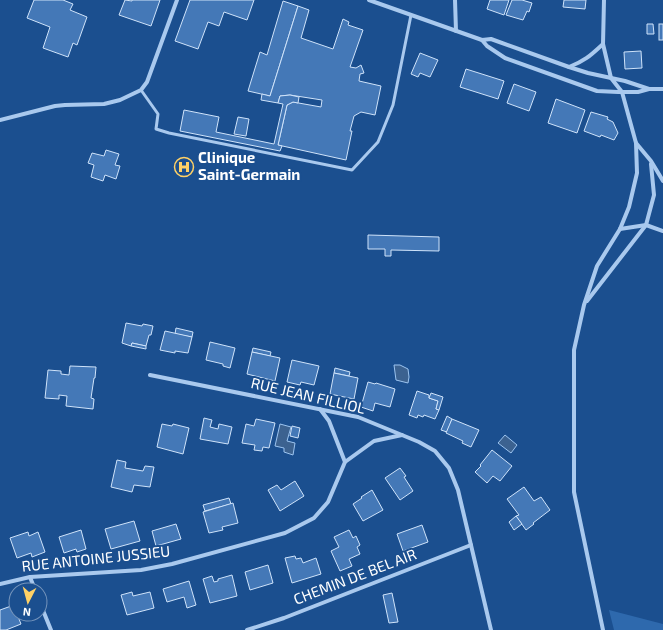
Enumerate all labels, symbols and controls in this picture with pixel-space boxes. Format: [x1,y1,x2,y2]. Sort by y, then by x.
place label: Clinique Saint-Germain [198,148,300,183]
hospital icon: Clinique Saint-Germain [173,156,195,178]
street label: RUE JEAN FILLIOL [249,373,367,417]
street label: RUE ANTOINE JUSSIEU [21,541,171,575]
street label: CHEMIN DE BEL AIR [291,544,419,608]
north arrow [8,582,48,622]
text: N [22,606,32,619]

